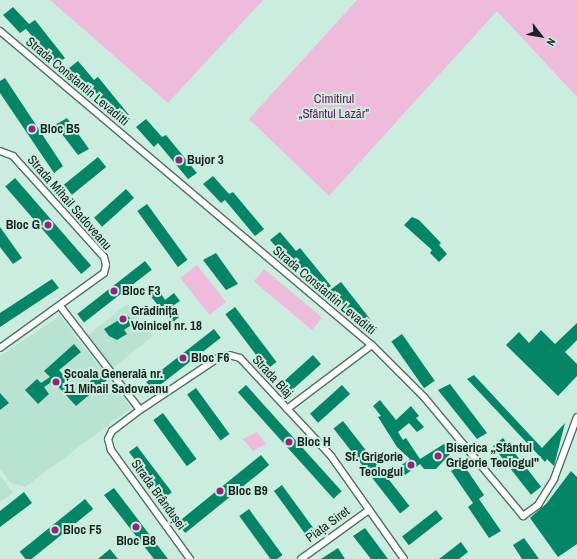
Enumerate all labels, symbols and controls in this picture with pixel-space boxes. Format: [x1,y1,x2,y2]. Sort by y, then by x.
north arrow [521,16,561,56]
street label: Strada Constantin Levaditti [22,34,132,130]
text: N [544,36,559,49]
park label: Cimitirul „Sfântul Lazăr” [299,92,369,123]
place label: Bloc B5 [40,121,80,137]
marker: Bloc B5 [27,124,37,134]
street label: Strada Mihail Sadoveanu [24,152,114,254]
place label: Bujor 3 [187,152,224,168]
marker: Bujor 3 [174,155,184,165]
place label: Bloc G [6,217,40,233]
marker: Bloc G [43,220,53,230]
street label: Strada Constantin Levaditti [269,243,379,339]
place label: Bloc F3 [122,283,161,299]
marker: Bloc F3 [109,286,119,296]
place label: Grădinița Voinicel nr. 18 [131,304,202,335]
marker: Grădinița Voinicel nr. 18 [118,314,128,324]
place label: Bloc F6 [191,350,230,366]
marker: Bloc F6 [178,353,188,363]
street label: Strada Blaj [249,353,295,401]
place label: Școala Generală nr. 11 Mihail Sadoveanu [64,367,168,398]
marker: Școala Generală nr. 11 Mihail Sadoveanu [51,377,61,387]
place label: Bloc H [297,434,331,450]
marker: Bloc H [284,437,294,447]
place label: Biserica „Sfântul Grigorie Teologul" [446,441,539,472]
place label: Sf. Grigorie Teologul [345,450,403,481]
marker: Biserica „Sfântul Grigorie Teologul" [433,451,443,461]
street label: Strada Brândușei [127,457,189,533]
marker: Sf. Grigorie Teologul [406,460,416,470]
place label: Bloc B9 [228,483,268,499]
marker: Bloc B9 [215,486,225,496]
street label: Piața Siret [303,504,353,546]
place label: Bloc F5 [63,522,102,538]
marker: Bloc B8 [131,522,141,532]
marker: Bloc F5 [50,525,60,535]
place label: Bloc B8 [116,533,156,549]

